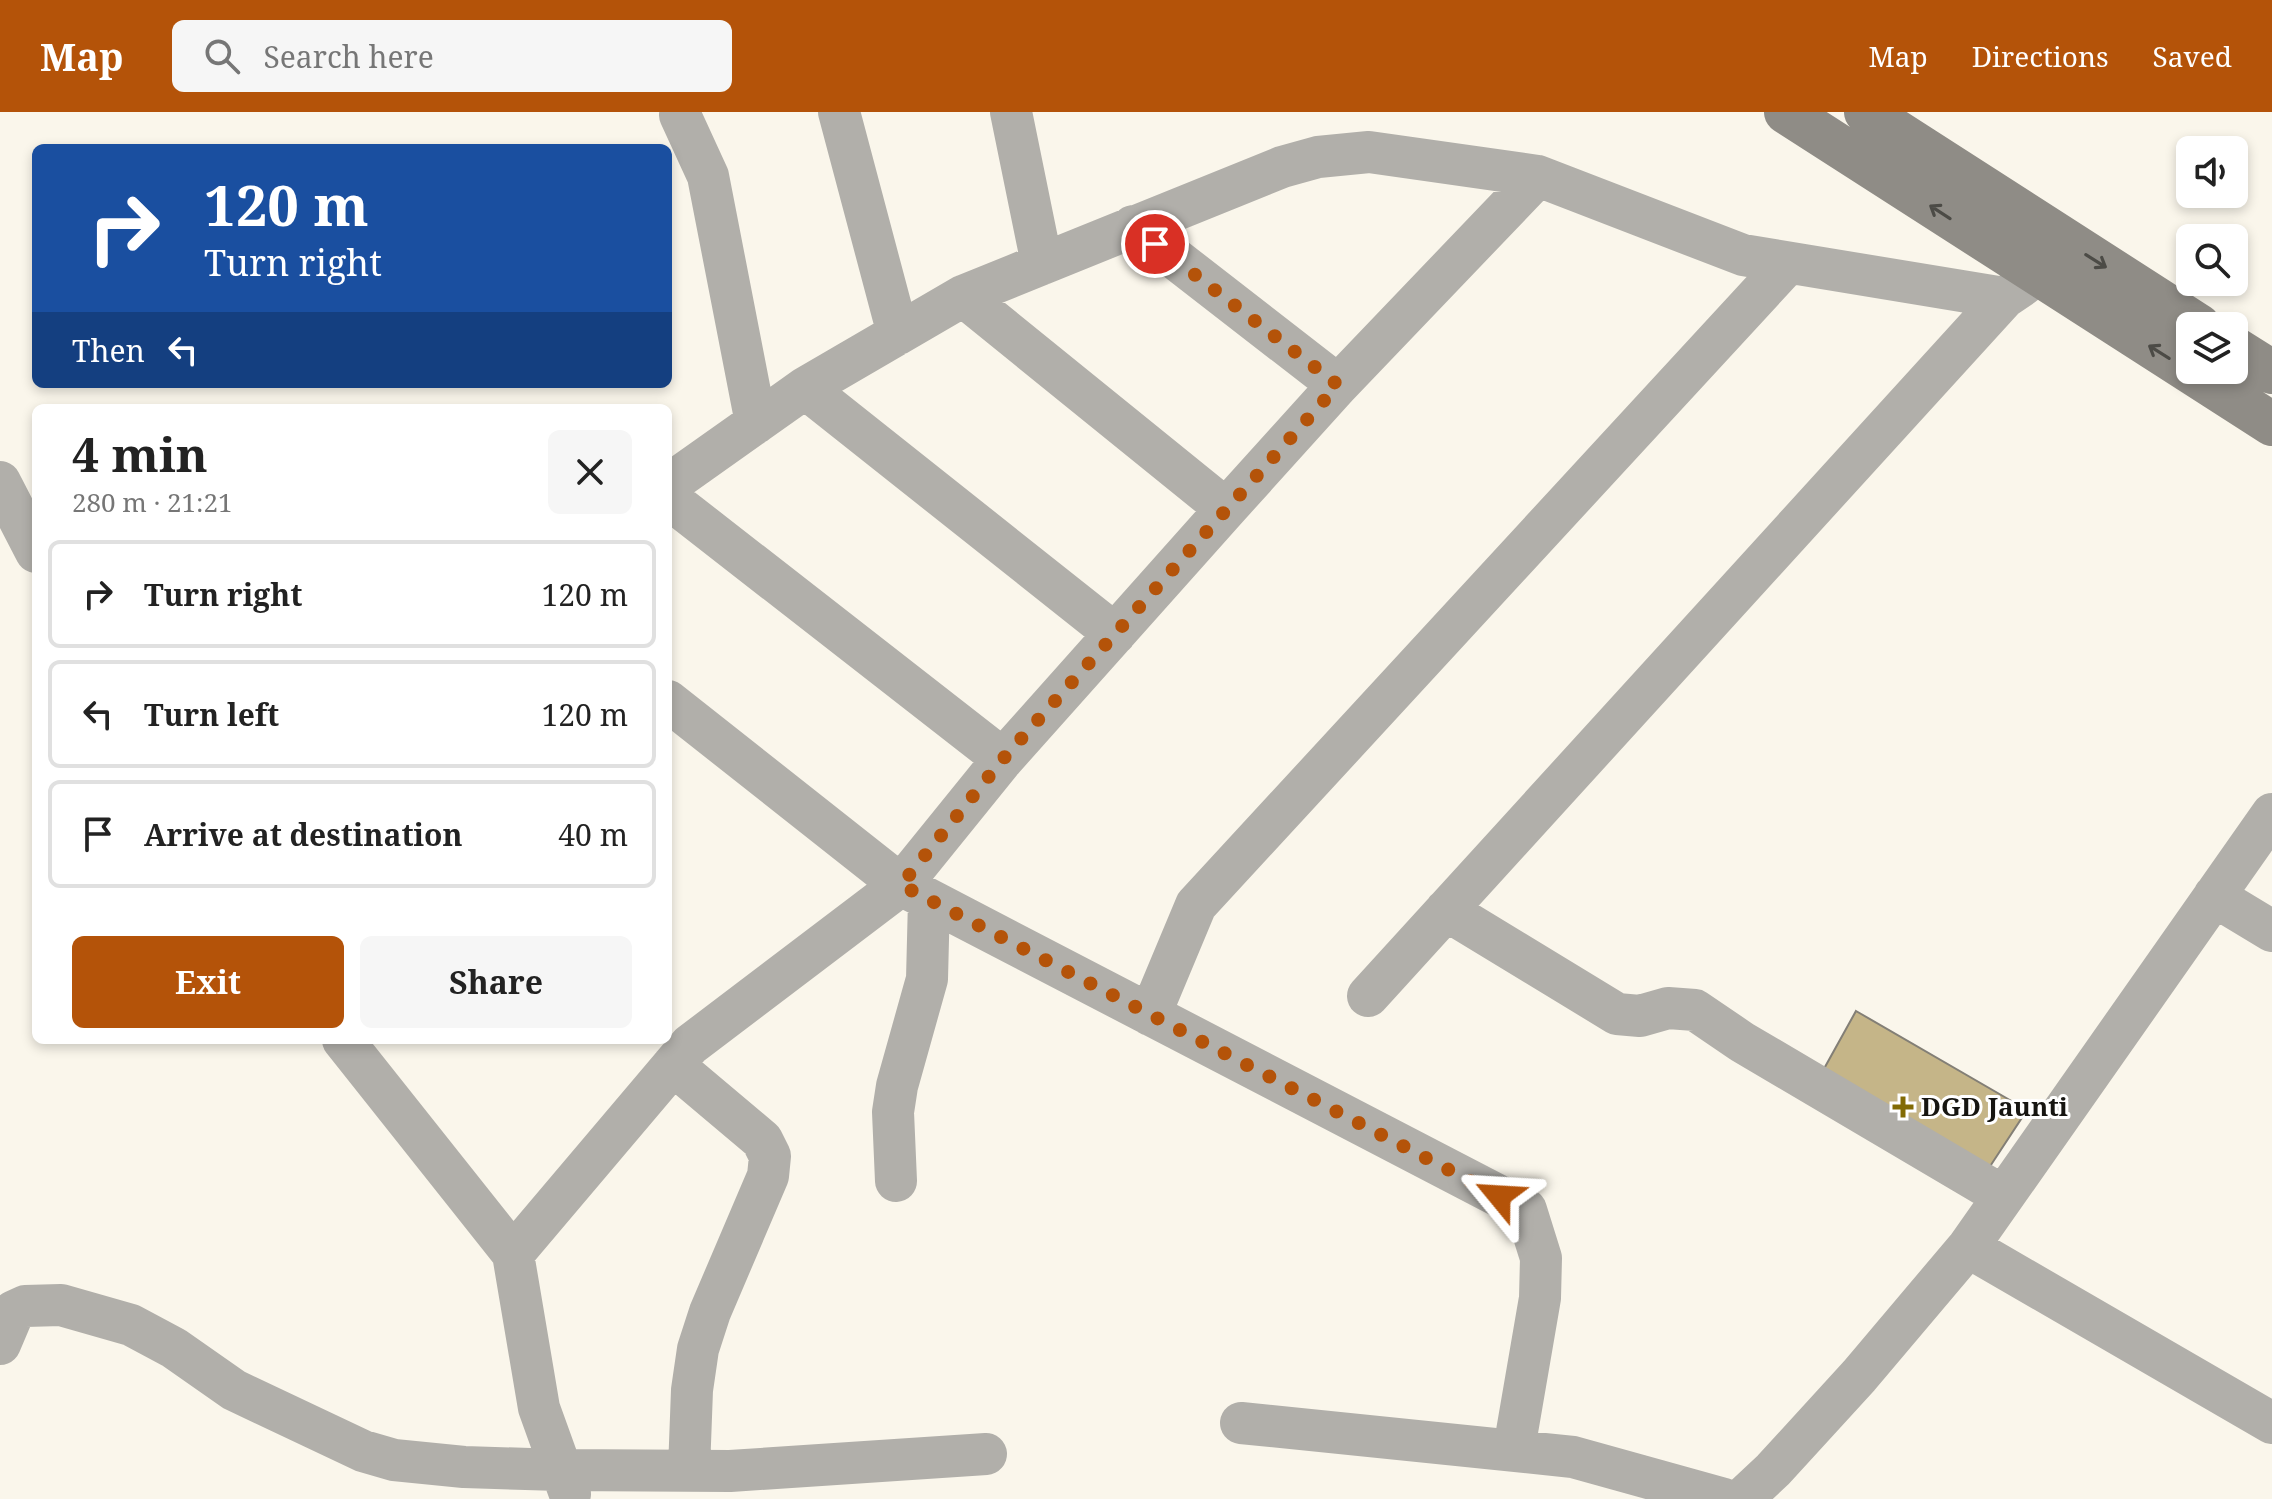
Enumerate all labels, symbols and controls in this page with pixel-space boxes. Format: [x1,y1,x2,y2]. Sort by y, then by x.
search box [172,20,732,92]
text: Map [40,30,124,82]
icon: search [200,34,244,78]
text: Search here [264,36,434,77]
text: Map [1868,37,1928,75]
text: Directions [1972,37,2109,75]
text: Saved [2153,37,2232,75]
map controls [2176,136,2248,384]
button: sound [2176,136,2248,208]
text: 120 m [204,166,369,242]
icon: right [72,176,176,280]
one-way arrow [1929,204,1952,220]
pin [1121,210,1189,278]
icon: arrive [1133,222,1177,266]
button: search [2176,224,2248,296]
text: Turn right [204,238,382,287]
one-way arrow [2085,252,2107,269]
button: layers [2176,312,2248,384]
icon: left [161,328,205,372]
text: Then [72,330,145,371]
one-way arrow [2148,344,2171,360]
text: 4 min [72,421,208,486]
button: close [548,430,632,514]
text: 280 m · 21:21 [72,484,233,520]
icon: right [76,572,120,616]
text: Turn right [144,574,302,615]
text: 120 m [542,574,628,615]
icon: left [76,692,120,736]
text: Turn left [144,694,279,735]
text: 120 m [542,694,628,735]
icon: arrive [76,812,120,856]
text: Arrive at destination [144,814,463,855]
text: 40 m [558,814,628,855]
button: Exit [72,936,344,1028]
button: Share [360,936,632,1028]
place label: DGD Jaunti [1921,1088,2068,1124]
marker: DGD Jaunti [1892,1096,1914,1118]
position arrow [1457,1154,1541,1238]

